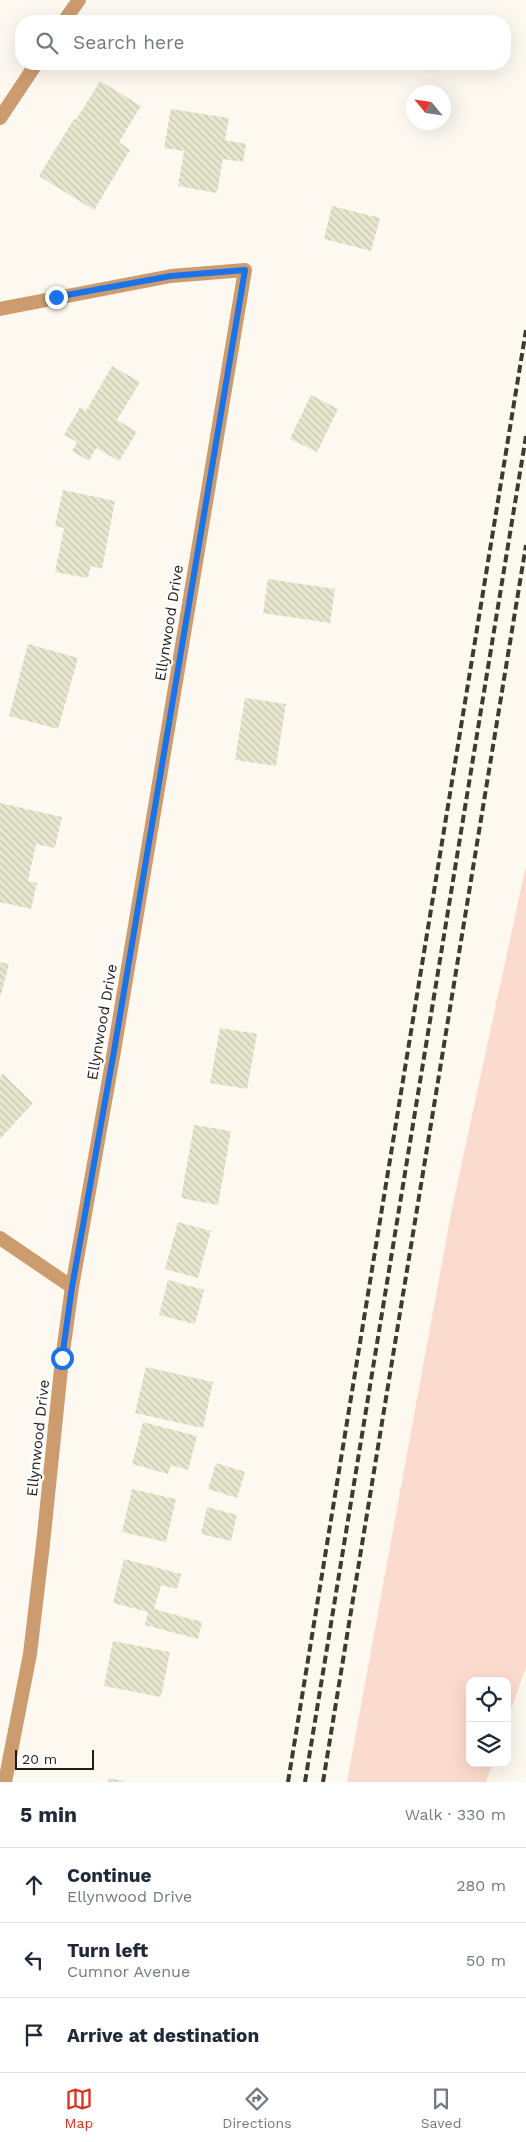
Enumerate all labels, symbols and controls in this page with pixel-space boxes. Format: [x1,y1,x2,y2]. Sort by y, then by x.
search box [15,15,511,70]
icon: search [33,29,61,57]
text: Search here [73,31,184,54]
north arrow [406,85,451,130]
route end [45,286,68,309]
street label: Ellynwood Drive [151,564,187,682]
street label: Ellynwood Drive [83,963,121,1081]
route start [51,1347,74,1370]
street label: Ellynwood Drive [23,1379,53,1497]
map controls [466,1677,511,1767]
button: locate [466,1677,511,1722]
button: layers [466,1722,511,1767]
scale bar [15,1747,94,1770]
text: 20 m [22,1751,57,1767]
text: 5 min [20,1802,77,1827]
text: Walk · 330 m [405,1805,506,1824]
text: Continue [67,1864,151,1887]
icon: ahead [20,1871,48,1899]
text: 280 m [456,1876,506,1895]
text: Ellynwood Drive [67,1887,192,1906]
text: Turn left [67,1939,148,1962]
icon: left [20,1946,48,1974]
text: 50 m [466,1951,506,1970]
text: Cumnor Avenue [67,1962,190,1981]
icon: arrive [20,2021,48,2049]
text: Arrive at destination [67,2024,259,2047]
tab: Map [65,2085,93,2131]
tab: Directions [222,2085,292,2131]
tab: Saved [421,2085,461,2131]

